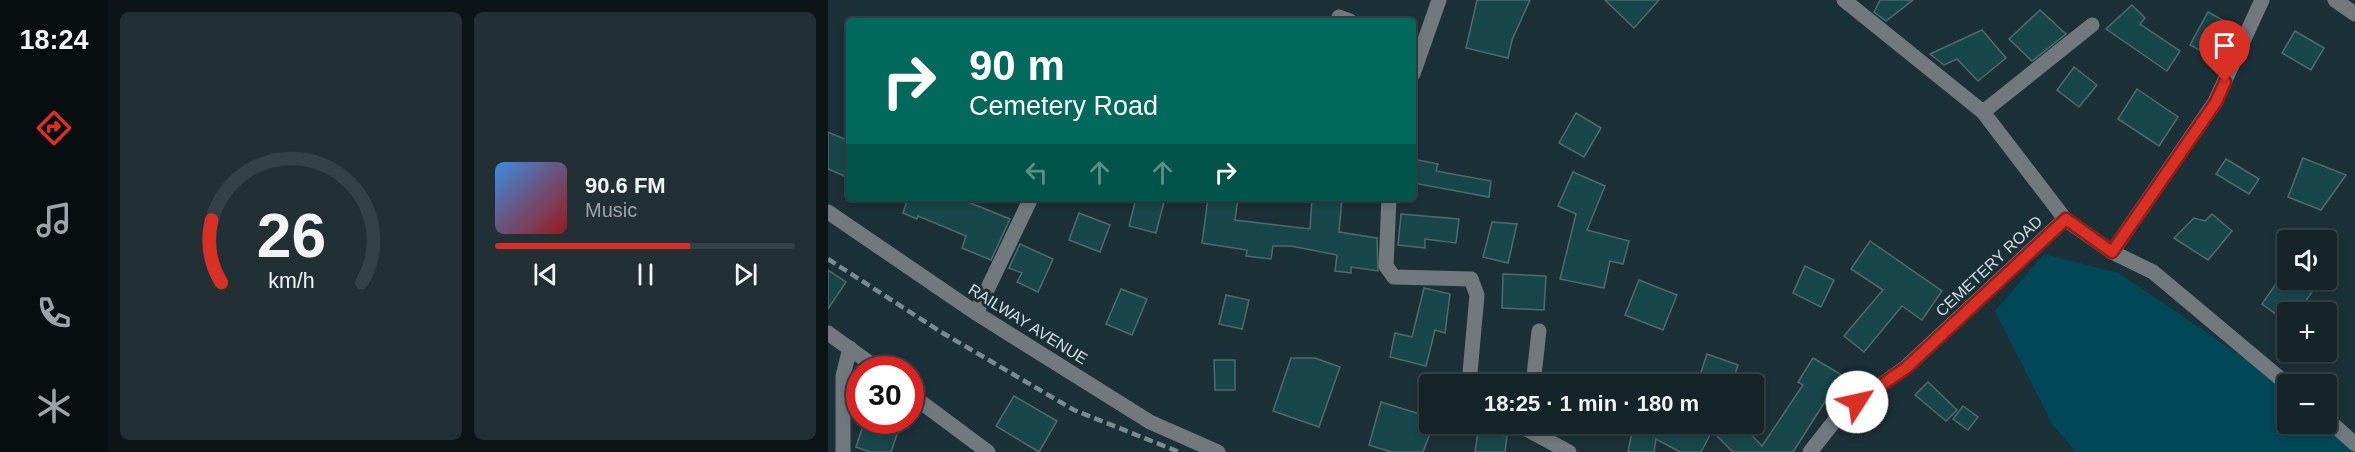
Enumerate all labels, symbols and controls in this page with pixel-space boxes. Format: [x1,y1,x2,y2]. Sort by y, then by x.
pin [2199,20,2250,82]
text: 18:24 [19,25,89,55]
icon: arrive [2208,29,2241,62]
icon: right [870,42,948,120]
text: 90 m [969,42,1065,89]
text: Cemetery Road [969,91,1158,121]
icon: directions [33,107,75,149]
icon: left [1020,156,1053,189]
icon: ahead [1083,156,1116,189]
icon: ahead [1146,156,1179,189]
icon: right [1209,156,1242,189]
text: 90.6 FM [585,173,666,198]
icon: music [33,199,75,241]
text: Music [585,199,637,221]
text: 26 [256,201,326,270]
street label: CEMETERY ROAD [1932,212,2046,320]
map controls [2277,230,2337,434]
button: sound [2277,230,2337,290]
icon: previous [529,258,562,291]
icon: pause [629,258,662,291]
icon: next [729,258,762,291]
text: km/h [268,269,314,293]
street label: RAILWAY AVENUE [965,281,1091,367]
icon: phone [33,292,75,334]
button: + [2277,302,2337,362]
speed limit sign: 30 [846,356,924,434]
position arrow [1825,370,1889,434]
button: − [2277,374,2337,434]
icon: climate [33,385,75,427]
text: 18:25 · 1 min · 180 m [1484,391,1699,416]

